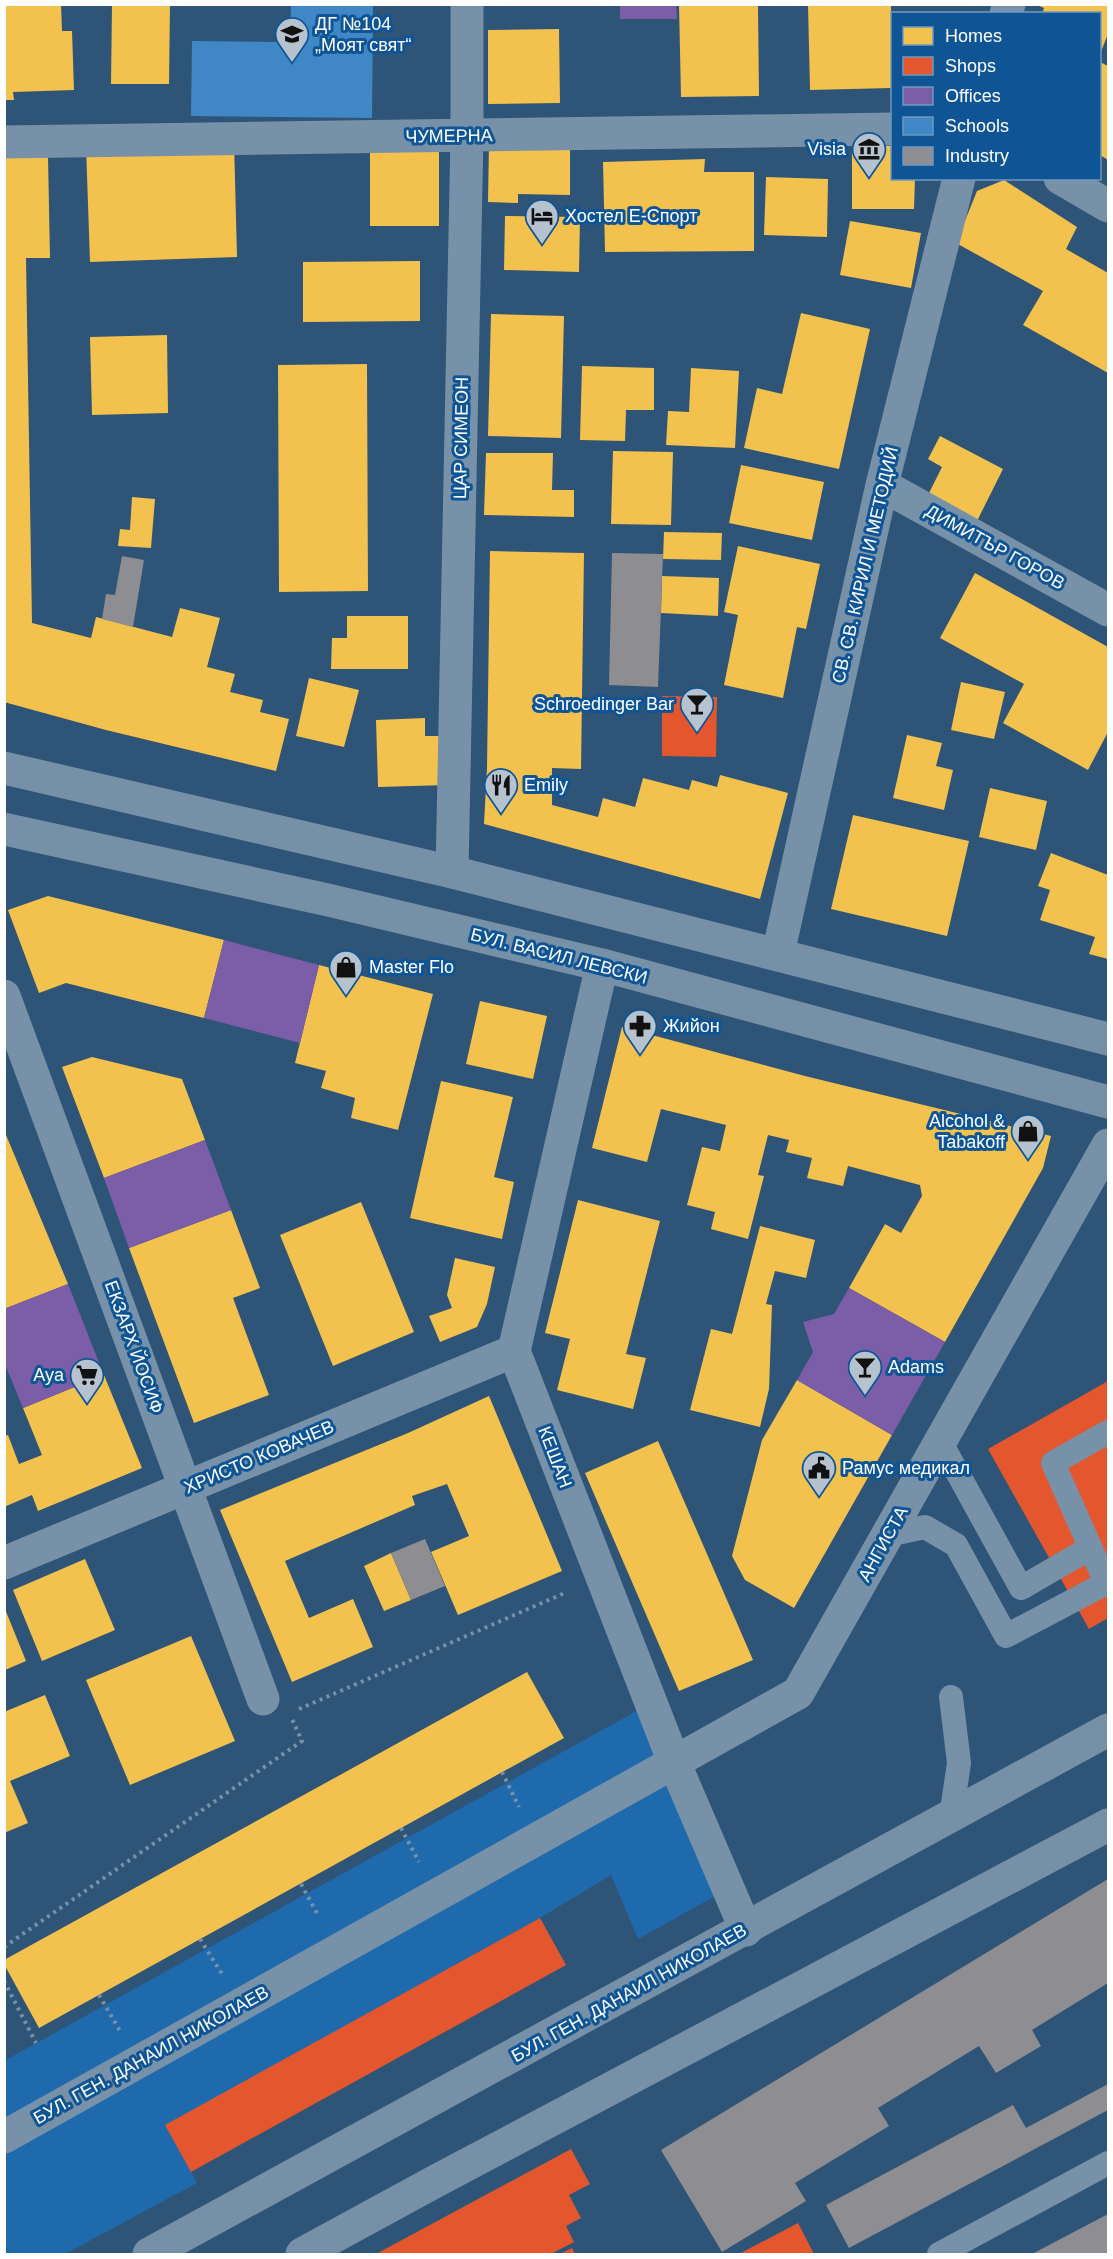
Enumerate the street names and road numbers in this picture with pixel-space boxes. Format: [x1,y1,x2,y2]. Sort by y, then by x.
street label: ЧУМЕРНА [405,125,493,147]
street label: ЦАР СИМЕОН [450,377,472,499]
street label: СВ. СВ. КИРИЛ И МЕТОДИЙ [827,445,902,685]
street label: ДИМИТЪР ГОРОВ [922,501,1068,593]
street label: БУЛ. ВАСИЛ ЛЕВСКИ [469,924,649,988]
street label: ЕКЗАРХ ЙОСИФ [101,1277,168,1416]
street label: ХРИСТО КОВАЧЕВ [181,1416,337,1498]
street label: КЕШАН [534,1424,576,1490]
street label: АНГИСТА [854,1503,912,1585]
street label: БУЛ. ГЕН. ДАНАИЛ НИКОЛАЕВ [508,1920,750,2066]
street label: БУЛ. ГЕН. ДАНАИЛ НИКОЛАЕВ [30,1982,272,2128]

